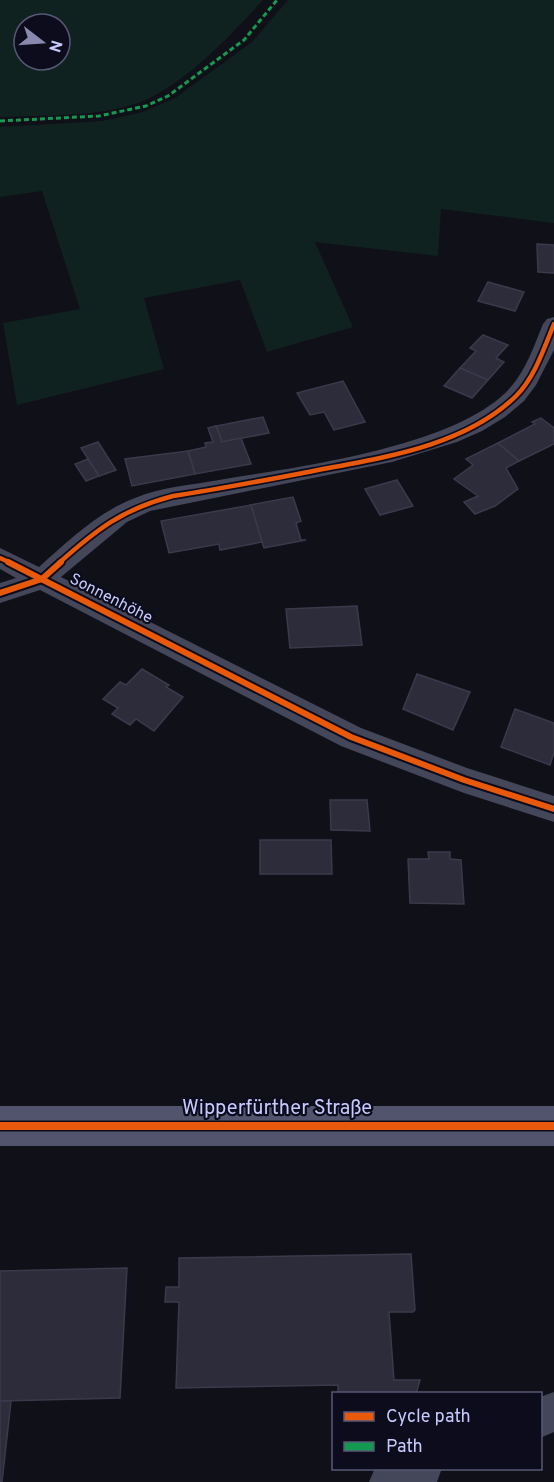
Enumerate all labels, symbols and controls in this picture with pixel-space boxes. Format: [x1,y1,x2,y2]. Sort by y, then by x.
north arrow [12,12,72,72]
text: N [43,37,66,54]
street label: Sonnenhöhe [66,570,156,628]
street label: Wipperfürther Straße [182,1096,372,1122]
legend [332,1392,542,1470]
text: Cycle path [386,1406,471,1429]
text: Path [386,1436,423,1459]

